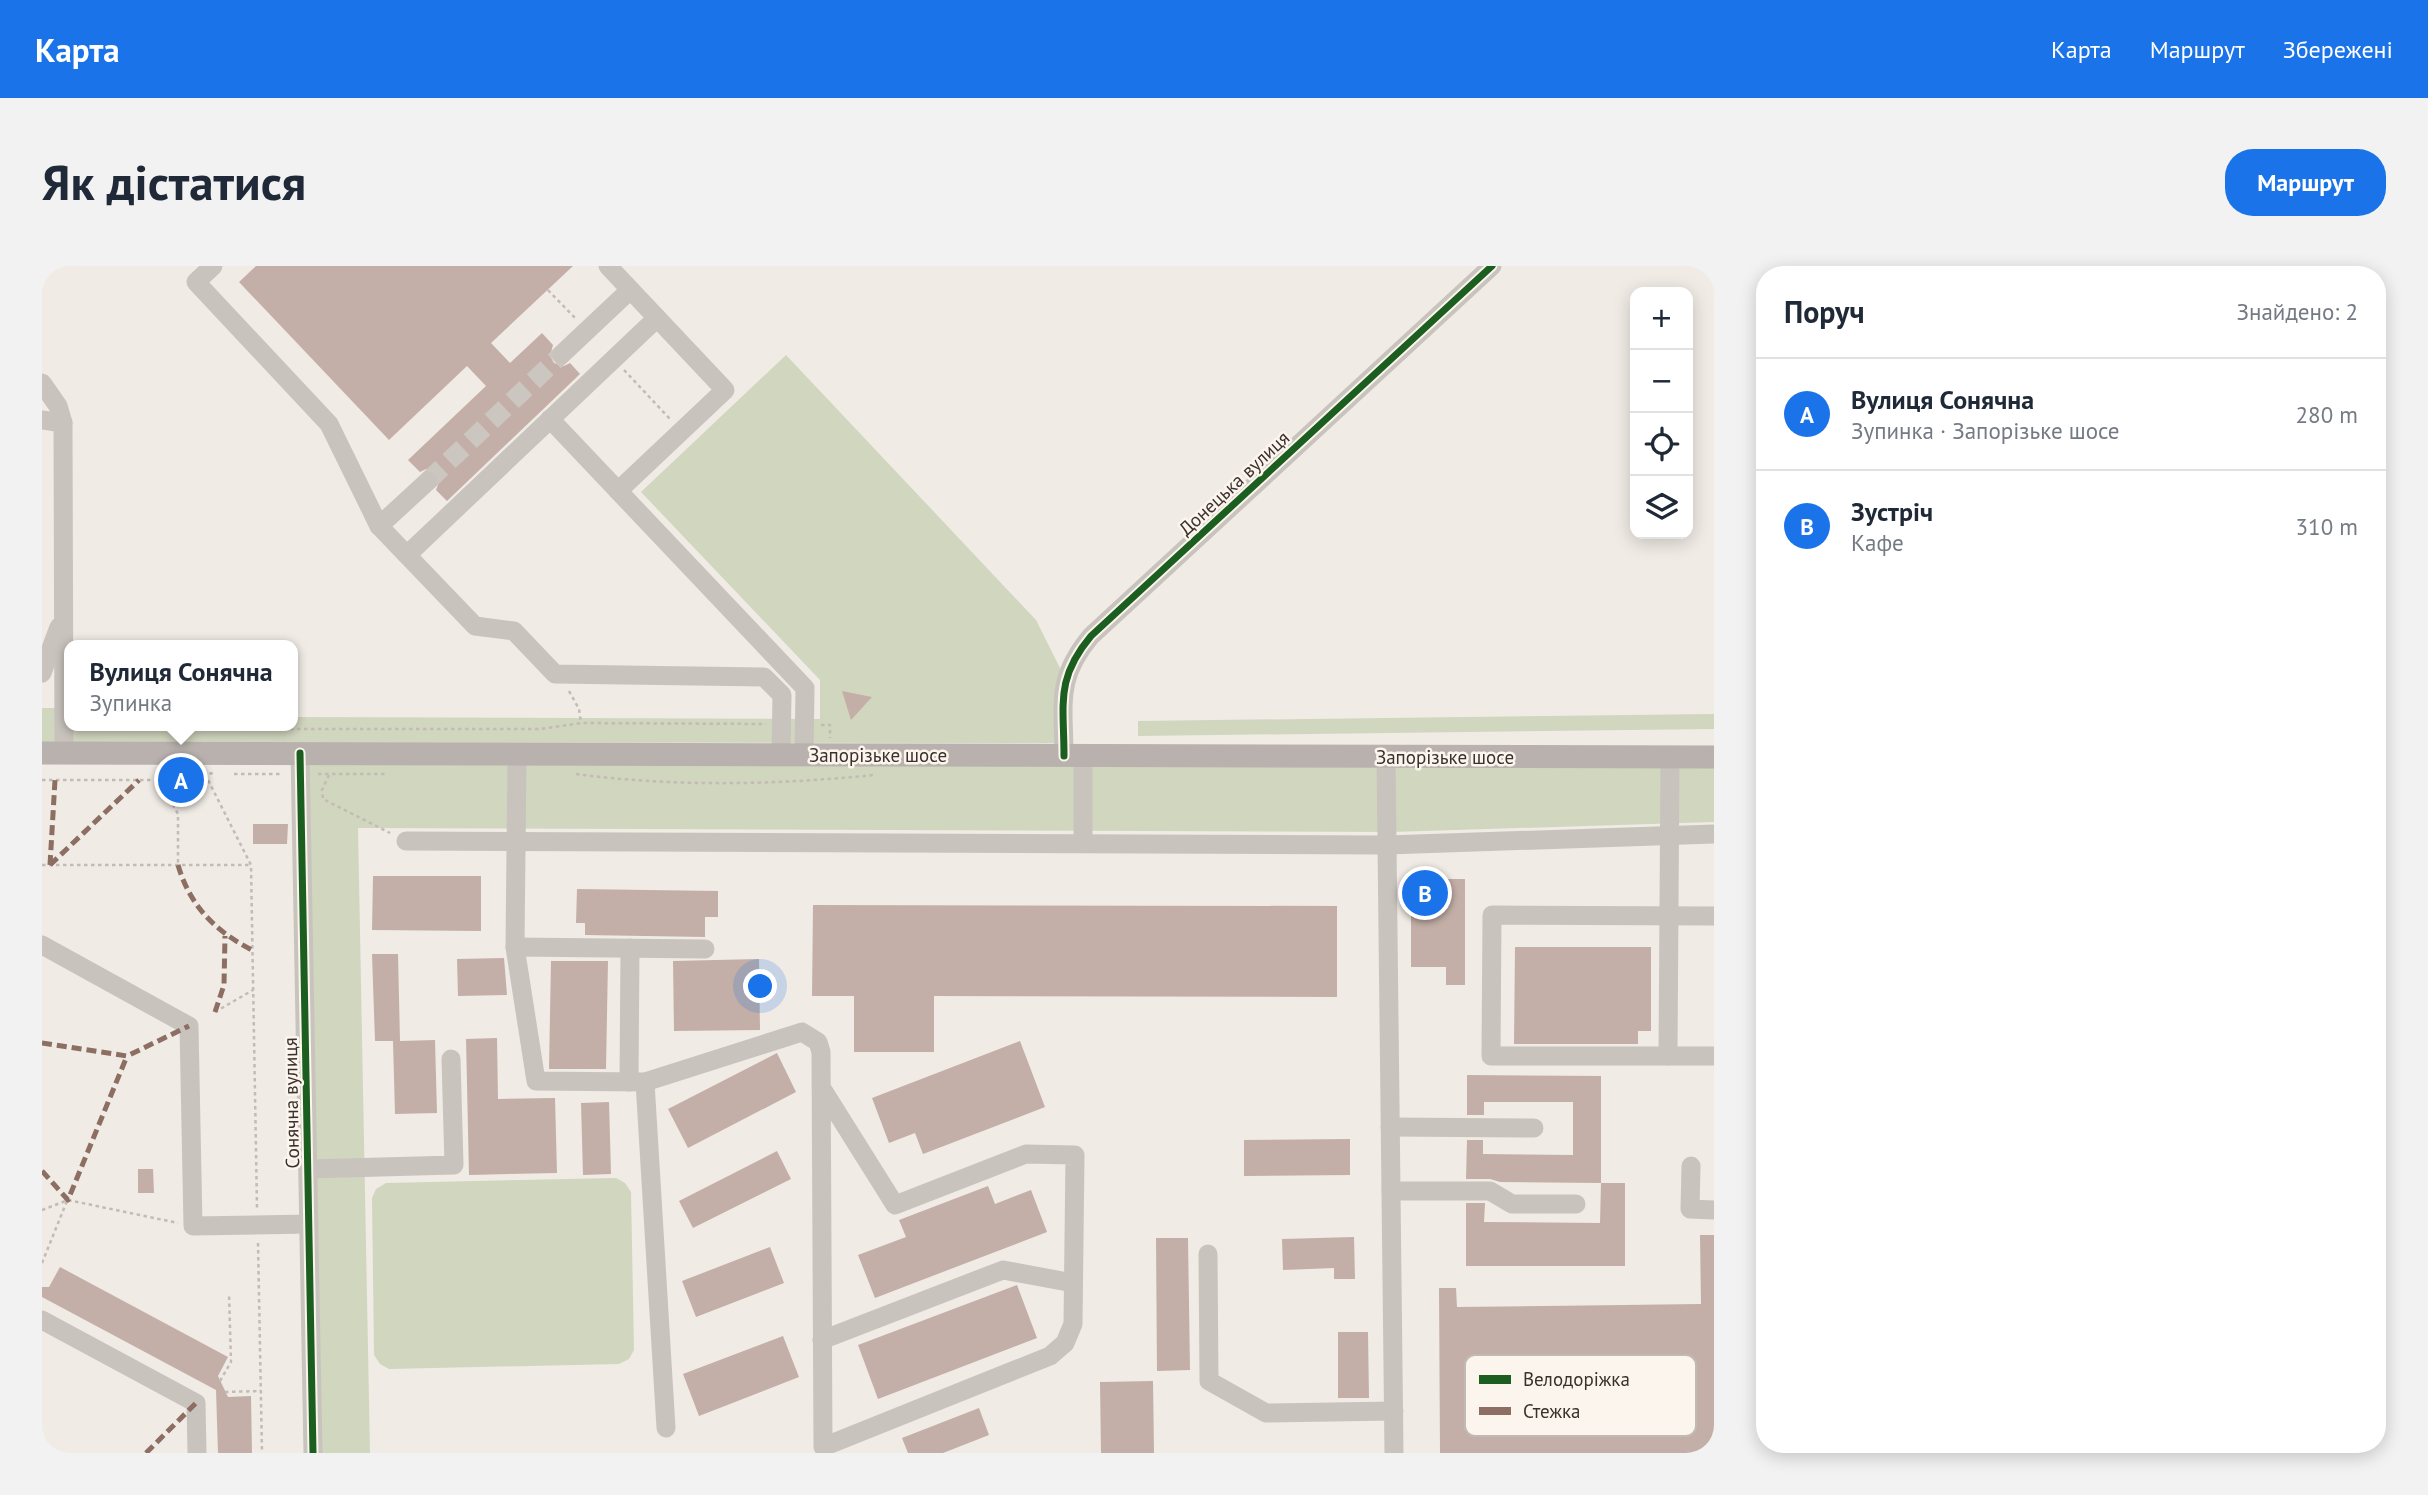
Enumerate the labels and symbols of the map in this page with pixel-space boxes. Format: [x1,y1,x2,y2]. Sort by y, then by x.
street label: Донецька вулиця [1174,426,1294,540]
street label: Запорізьке шосе [809,743,947,767]
street label: Запорізьке шосе [1376,745,1514,769]
pin: A [158,754,204,806]
pin: B [1402,867,1448,919]
your location [743,969,777,1003]
street label: Сонячна вулиця [278,1037,304,1169]
legend [1465,1355,1696,1436]
text: Велодоріжка [1523,1367,1630,1391]
text: Стежка [1523,1399,1581,1423]

